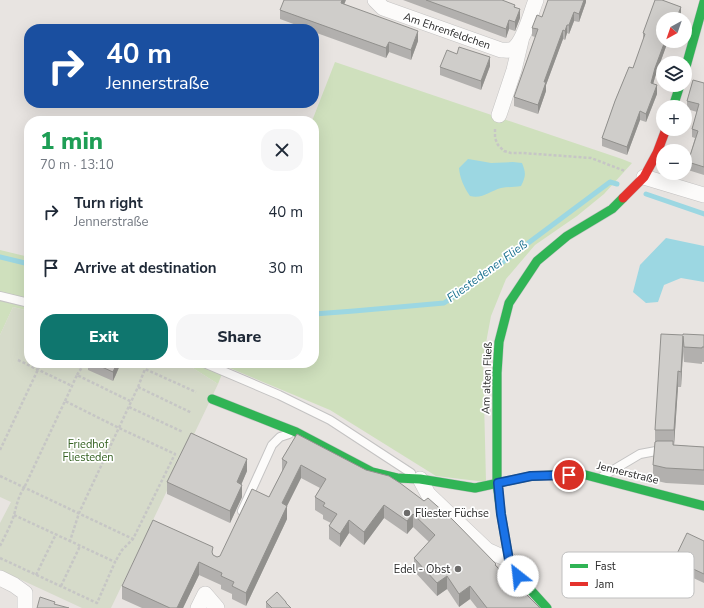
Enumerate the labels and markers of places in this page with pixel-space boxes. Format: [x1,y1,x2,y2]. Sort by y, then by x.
pin [552,458,586,492]
place label: Fliester Füchse [415,506,489,521]
marker: Fliester Füchse [402,508,412,518]
place label: Edel - Obst [394,562,450,577]
marker: Edel - Obst [453,564,463,574]

